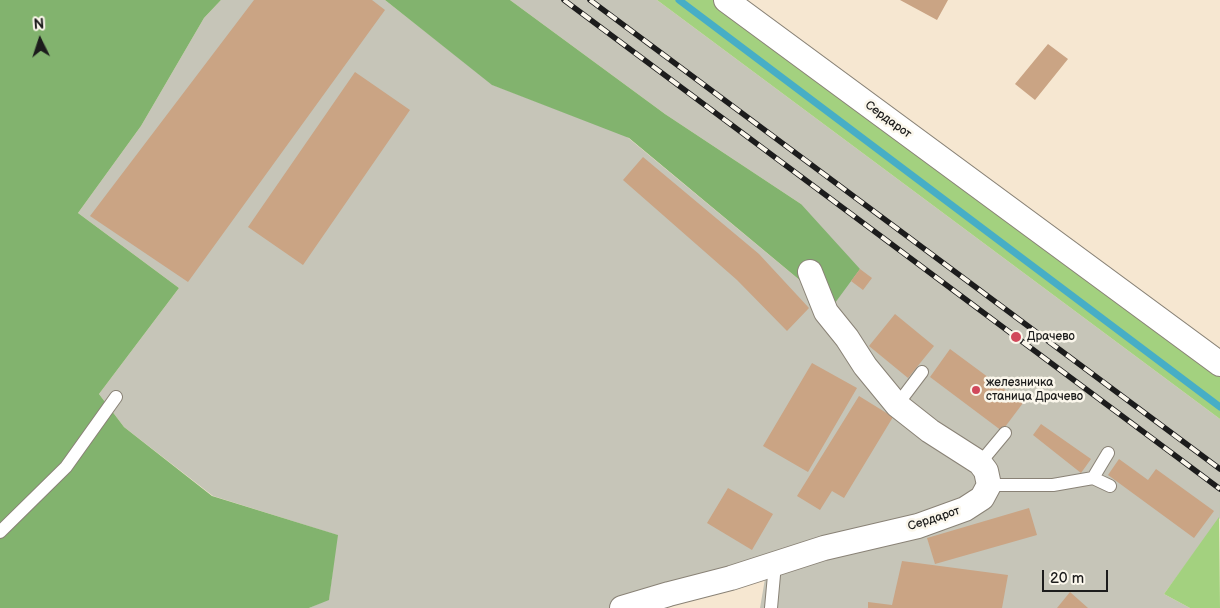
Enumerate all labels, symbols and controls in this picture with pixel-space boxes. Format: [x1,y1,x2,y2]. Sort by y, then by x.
north arrow [15,15,65,65]
text: N [33,16,45,33]
street label: Сердарот [862,98,914,142]
marker: Драчево [1009,330,1023,344]
place label: Драчево [1027,330,1075,344]
place label: железничка станица Драчево [986,376,1083,404]
marker: железничка станица Драчево [970,384,982,396]
street label: Сердарот [906,504,962,534]
scale bar [1045,560,1111,592]
text: 20 m [1050,569,1084,588]

